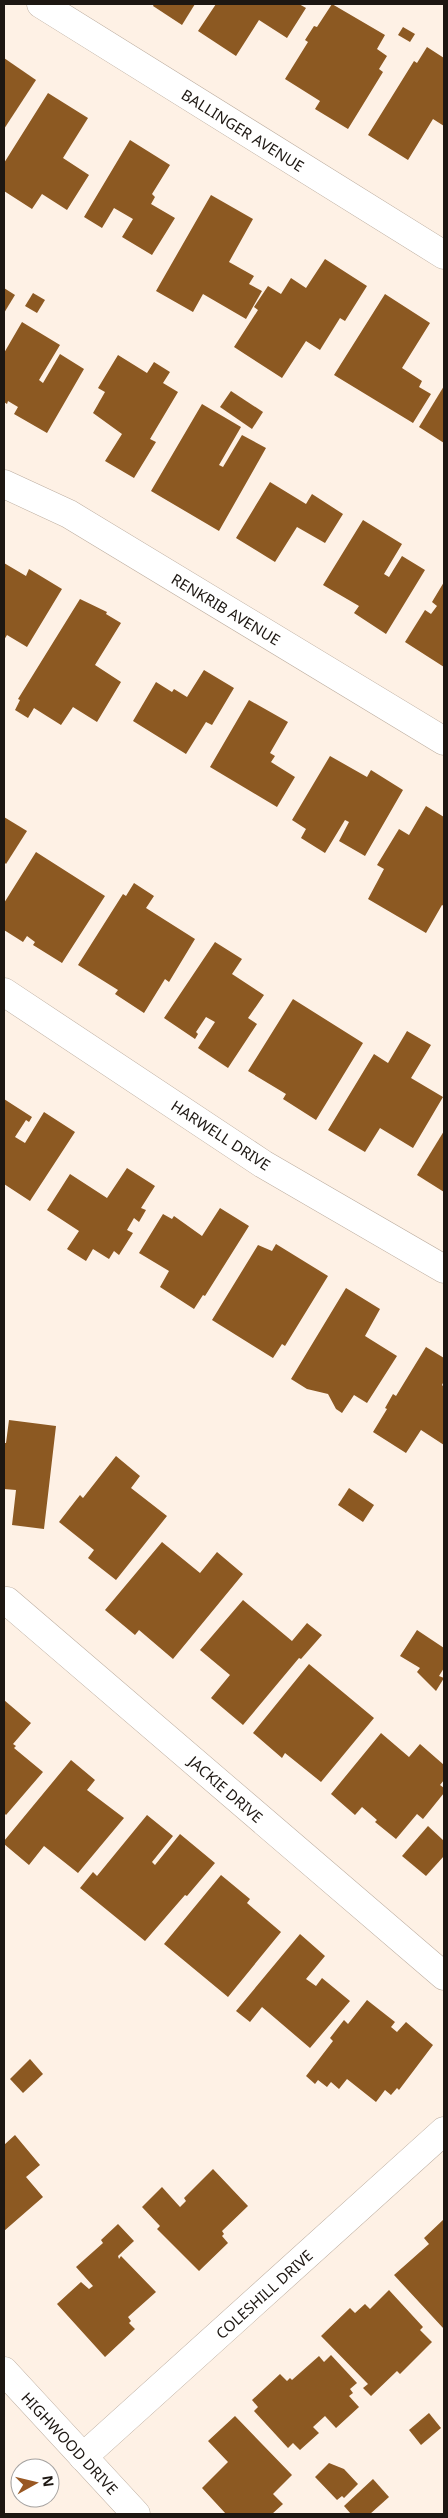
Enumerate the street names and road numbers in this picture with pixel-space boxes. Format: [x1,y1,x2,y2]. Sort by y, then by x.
street label: BALLINGER AVENUE [178,84,308,176]
street label: RENKRIB AVENUE [168,569,284,649]
street label: HARWELL DRIVE [167,1095,275,1175]
street label: JACKIE DRIVE [183,1750,267,1827]
street label: COLESHILL DRIVE [211,2245,317,2343]
street label: HIGHWOOD DRIVE [17,2388,123,2498]

